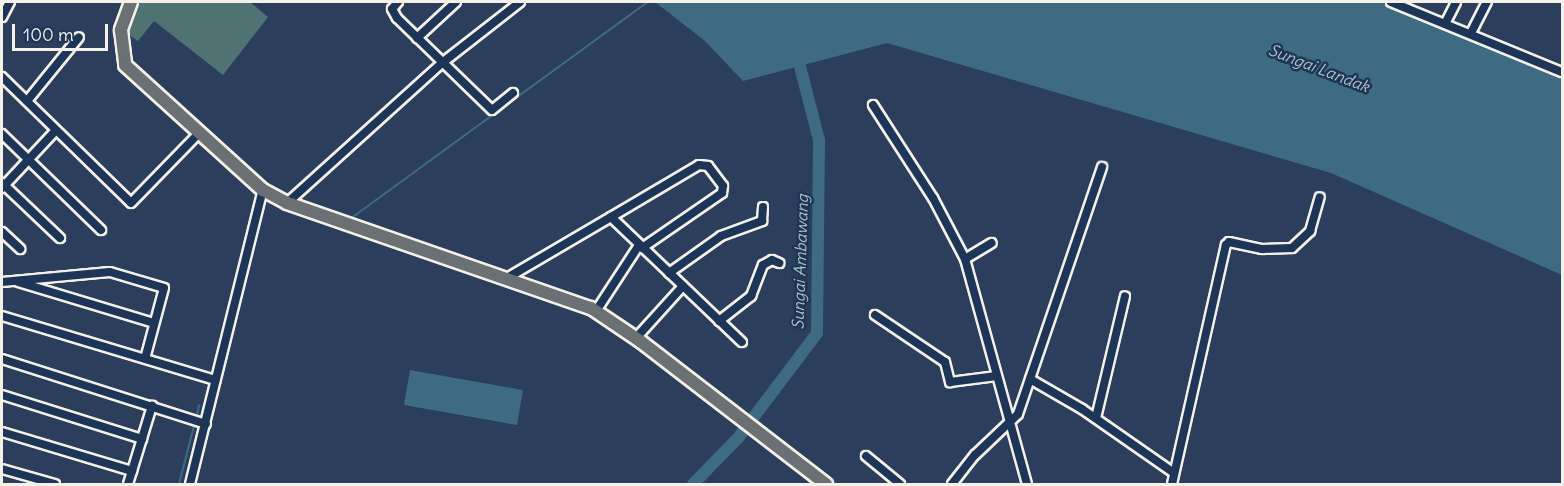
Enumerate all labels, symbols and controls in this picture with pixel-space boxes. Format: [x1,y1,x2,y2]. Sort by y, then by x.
scale bar [15,12,111,50]
text: 100 m [23,23,74,46]
water label: Sungai Landak [1266,40,1372,96]
water label: Sungai Ambawang [788,194,812,330]

